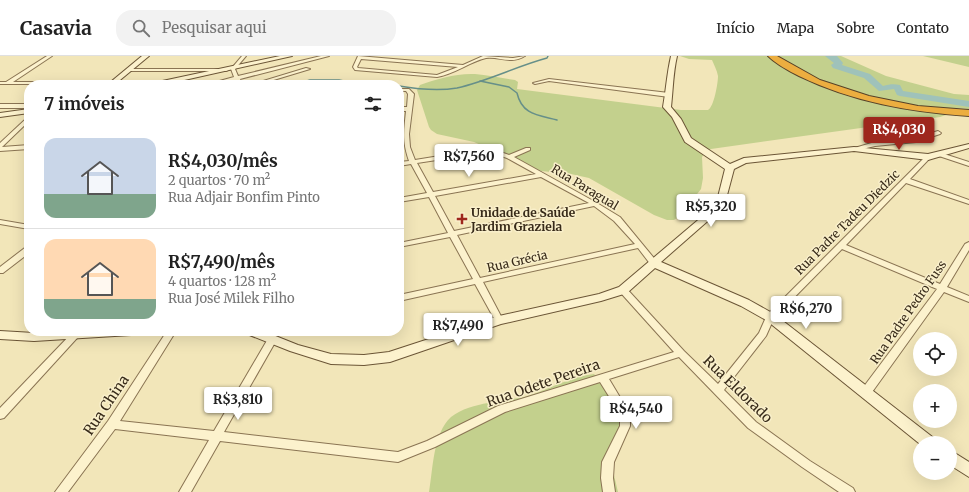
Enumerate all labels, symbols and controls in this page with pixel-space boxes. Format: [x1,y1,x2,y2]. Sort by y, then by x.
search box [116,10,396,46]
text: Casavia [20,16,92,40]
icon: search [130,17,152,39]
text: Pesquisar aqui [162,18,267,37]
text: Início [716,19,755,37]
text: Mapa [777,19,814,37]
text: Sobre [836,19,875,37]
text: Contato [897,19,949,37]
text: 7 imóveis [44,93,125,115]
icon: filters [362,93,384,115]
pin: R$4,030 [862,117,936,151]
text: R$4,030 [872,121,926,138]
pin: R$7,560 [432,144,506,178]
text: R$7,560 [443,148,495,165]
text: R$4,030/mês [168,150,278,172]
icon: home [76,154,124,202]
street label: Rua Paragual [549,161,622,213]
street label: Rua Padre Tadeu Diedzic [791,166,903,278]
text: 2 quartos · 70 m² [168,172,270,189]
text: Rua Adjair Bonfim Pinto [168,189,320,206]
pin: R$5,320 [674,194,748,228]
text: R$5,320 [685,198,737,215]
place label: Unidade de Saúde Jardim Graziela [470,205,576,234]
marker: Unidade de Saúde Jardim Graziela [456,213,468,225]
street label: Rua Grécia [485,247,549,275]
text: R$7,490/mês [168,251,275,273]
icon: home [76,255,124,303]
street label: Rua Padre Pedro Fuss [867,257,949,367]
text: 4 quartos · 128 m² [168,273,276,290]
text: Rua José Milek Filho [168,290,295,307]
pin: R$6,270 [769,296,843,330]
text: R$6,270 [780,300,832,317]
pin: R$7,490 [421,313,495,347]
text: R$7,490 [432,317,484,334]
map controls [913,332,957,480]
button: locate [913,332,957,376]
street label: Rua Eldorado [700,351,776,427]
street label: Rua Odete Pereira [484,355,603,411]
street label: Rua China [79,371,133,439]
button: + [913,384,957,428]
pin: R$3,810 [201,387,275,421]
text: R$3,810 [213,391,263,408]
pin: R$4,540 [599,396,673,430]
text: R$4,540 [609,400,663,417]
button: − [913,436,957,480]

